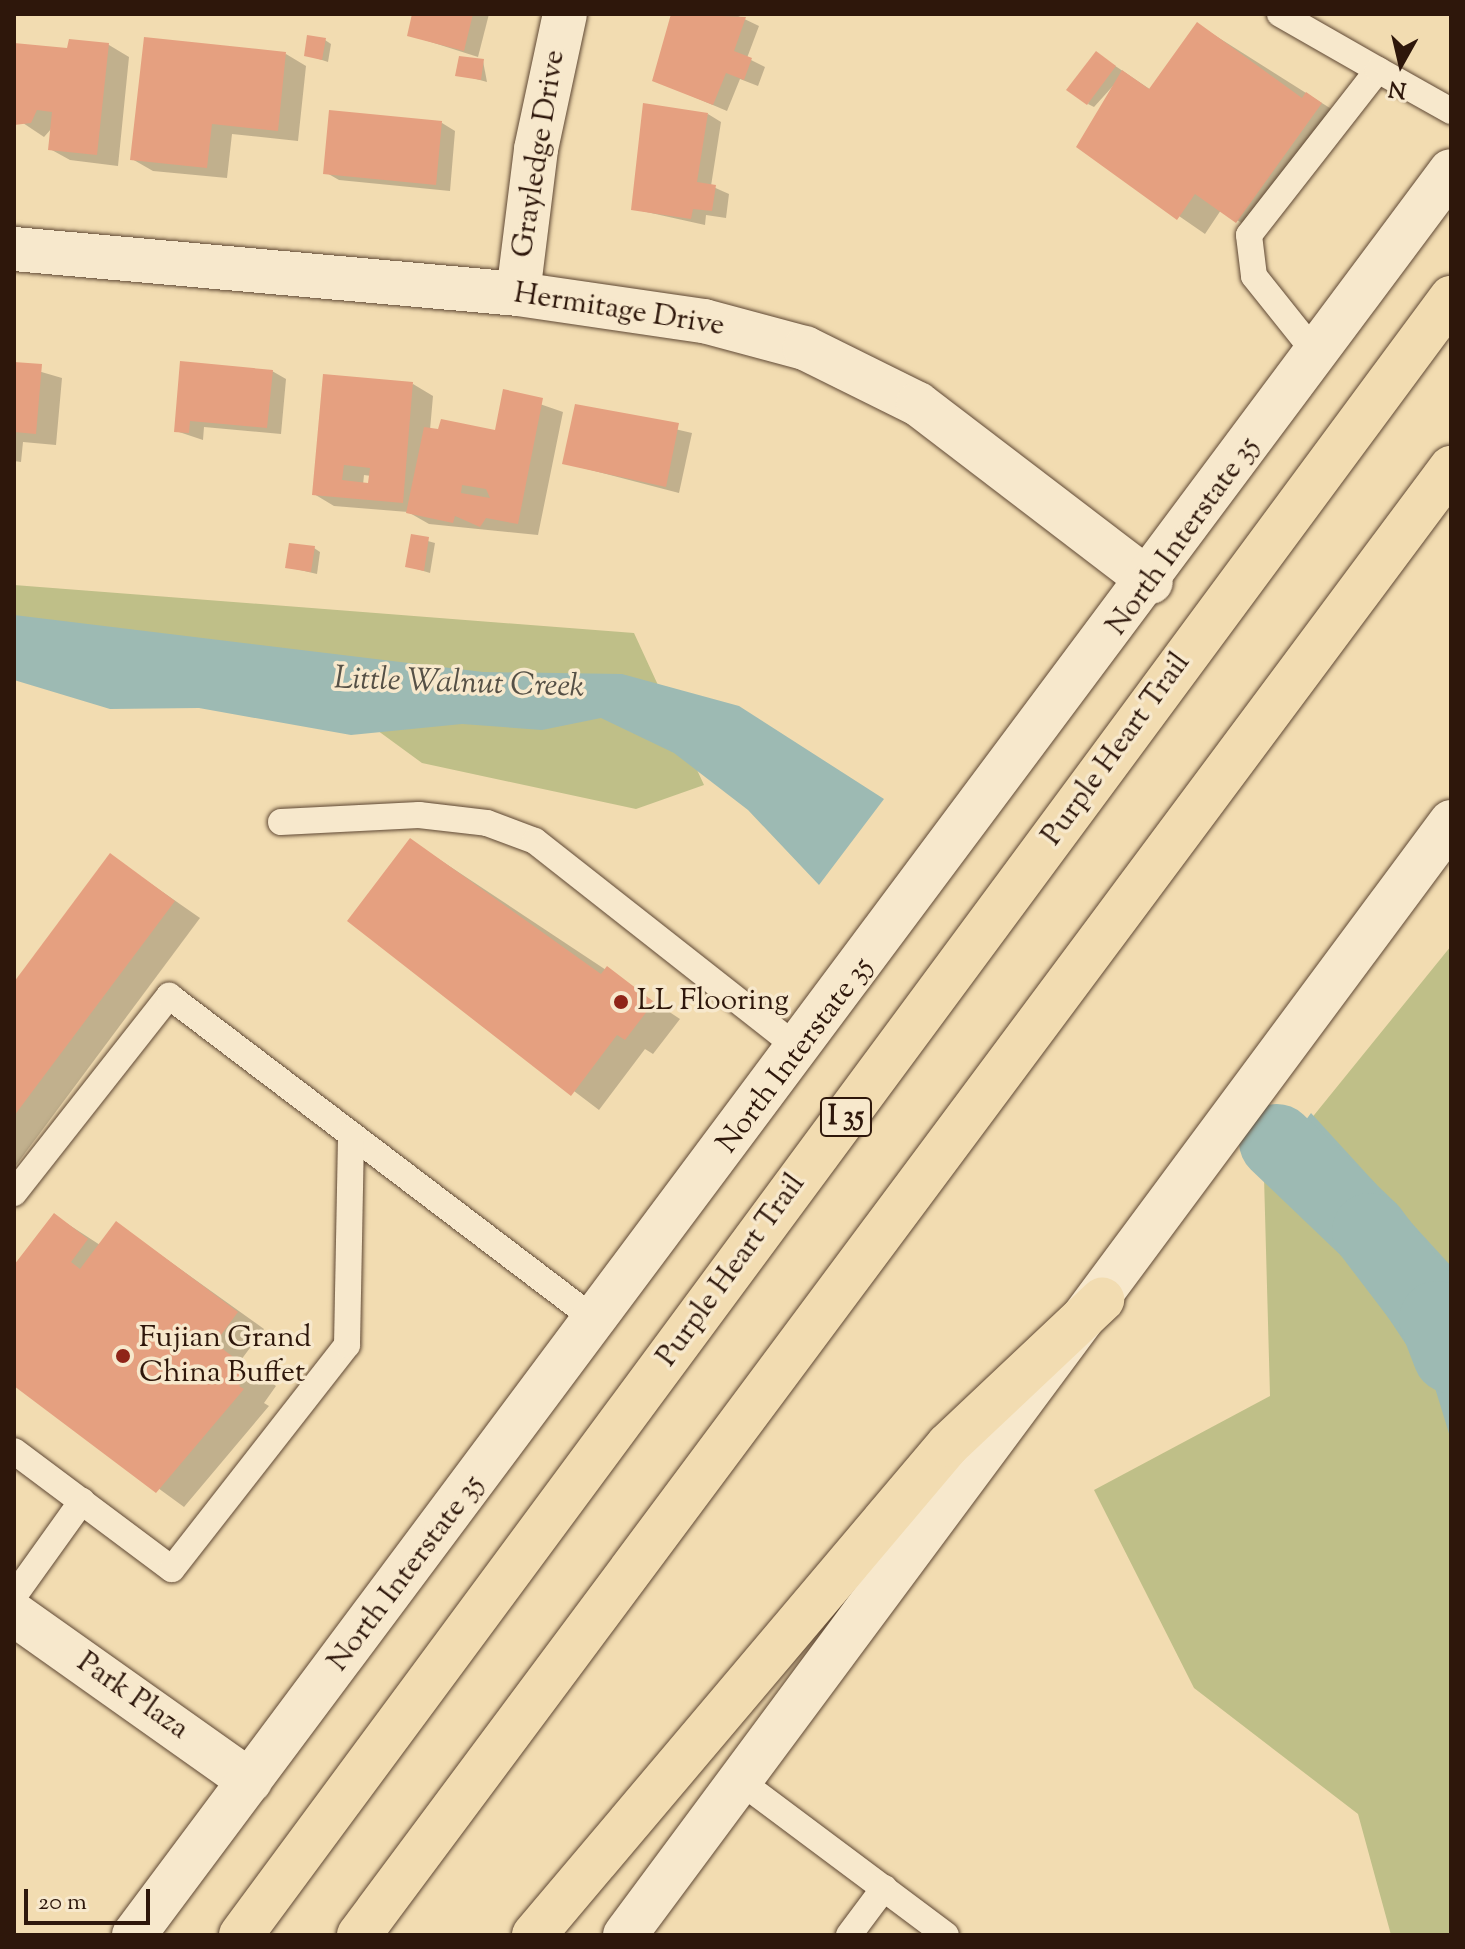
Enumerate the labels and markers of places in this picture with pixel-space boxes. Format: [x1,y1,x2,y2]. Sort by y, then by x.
place label: LL Flooring [637,984,789,1020]
marker: LL Flooring [612,993,630,1011]
place label: Fujian Grand China Buffet [139,1321,311,1392]
marker: Fujian Grand China Buffet [114,1347,132,1365]

